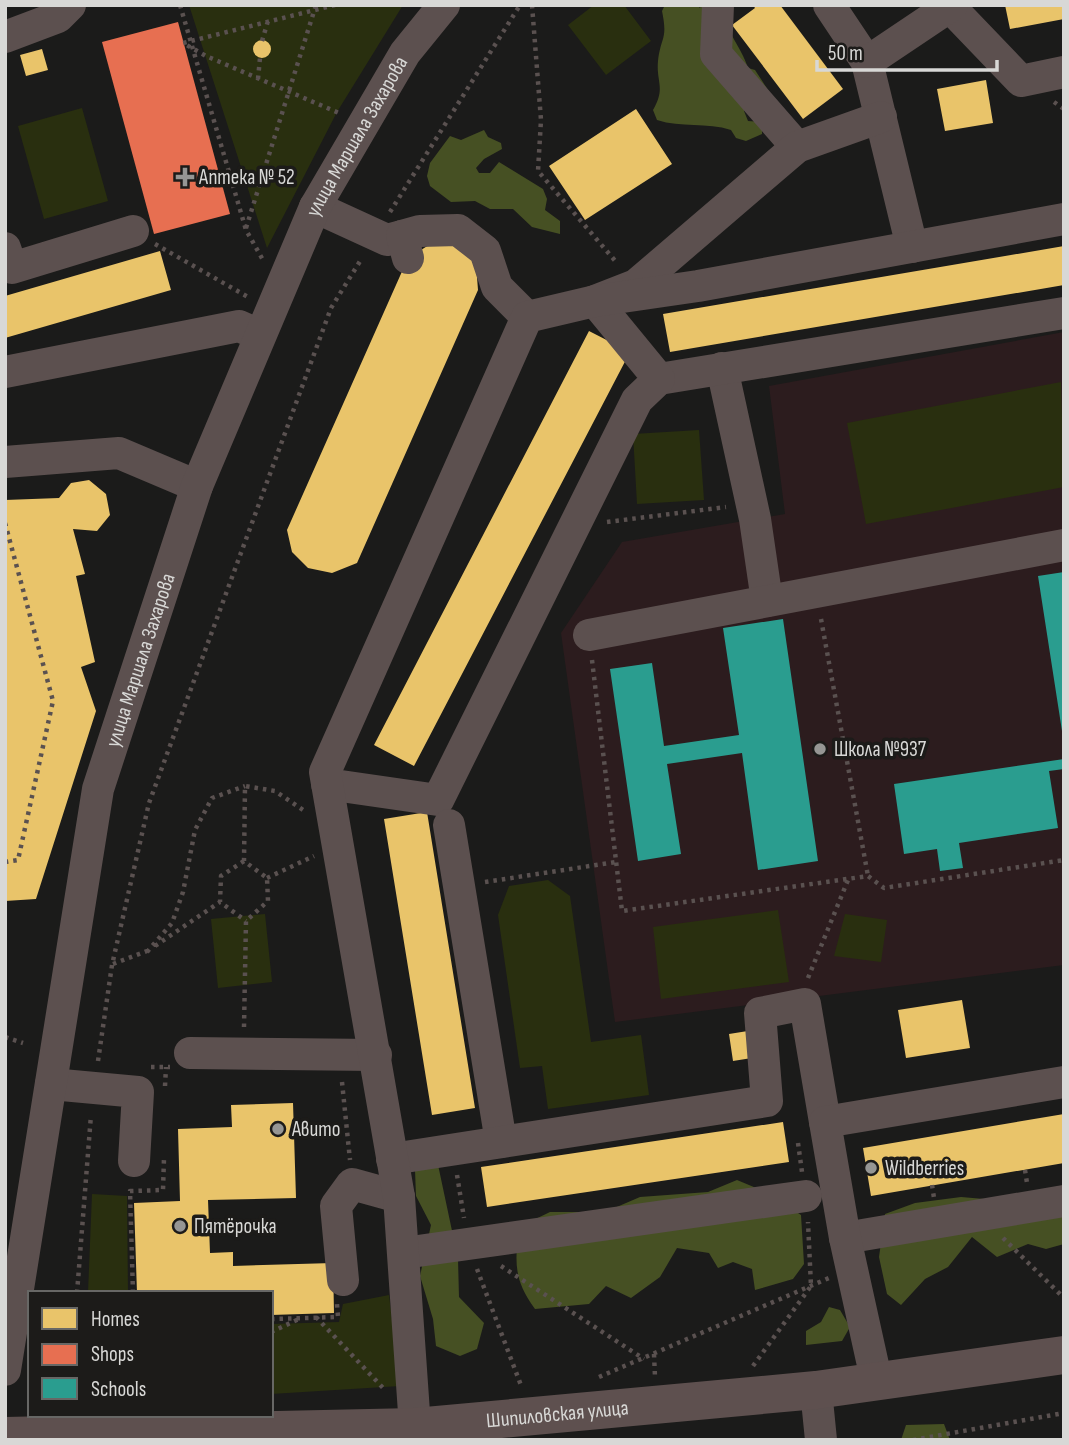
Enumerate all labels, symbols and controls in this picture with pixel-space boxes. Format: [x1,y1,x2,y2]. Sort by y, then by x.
scale bar [817,28,997,72]
text: 50 m [828,41,863,66]
street label: улица Маршала Захарова [300,52,413,220]
place label: Аптека № 52 [198,165,295,190]
marker: Аптека № 52 [177,169,193,185]
street label: улица Маршала Захарова [100,570,180,750]
place label: Школа №937 [834,737,927,762]
marker: Школа №937 [812,741,828,757]
place label: Авито [291,1117,340,1142]
marker: Авито [270,1121,286,1137]
place label: Wildberries [885,1156,964,1181]
marker: Wildberries [863,1160,879,1176]
place label: Пятёрочка [194,1214,277,1239]
marker: Пятёрочка [172,1218,188,1234]
legend [28,1291,273,1417]
text: Homes [91,1307,140,1332]
text: Shops [91,1342,134,1367]
text: Schools [91,1377,146,1402]
street label: Шипиловская улица [485,1395,630,1433]

